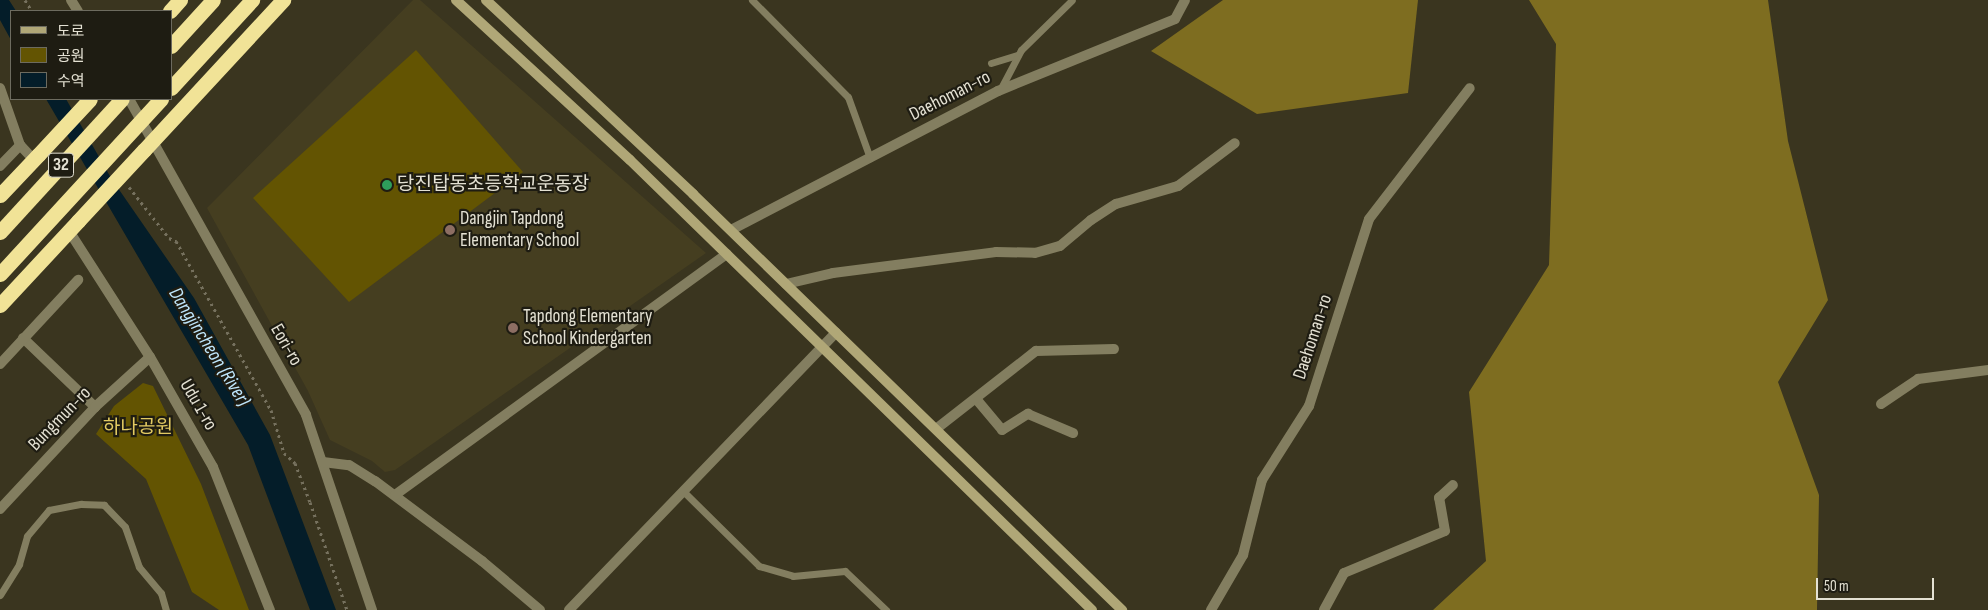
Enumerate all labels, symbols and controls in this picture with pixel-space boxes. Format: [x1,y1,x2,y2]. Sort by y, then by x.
legend [10,10,172,100]
text: 도로 [57,22,85,41]
text: 공원 [57,47,85,66]
street label: Daehoman-ro [906,66,994,126]
text: 수역 [57,72,85,91]
road number: 32 [47,150,75,180]
place label: 당진탑동초등학교운동장 [397,174,589,196]
marker: 당진탑동초등학교운동장 [381,179,393,191]
place label: Dangjin Tapdong Elementary School [460,208,579,252]
marker: Dangjin Tapdong Elementary School [444,224,456,236]
water label: Dangjincheon (River) [163,283,255,411]
street label: Daehoman-ro [1289,292,1337,382]
place label: Tapdong Elementary School Kindergarten [523,306,652,350]
street label: Eori-ro [265,320,307,370]
marker: Tapdong Elementary School Kindergarten [507,322,519,334]
street label: Udu 1-ro [174,375,222,435]
street label: Bungmun-ro [24,382,96,456]
park label: 하나공원 [103,417,173,439]
scale bar [1818,568,1936,600]
text: 50 m [1824,577,1849,596]

